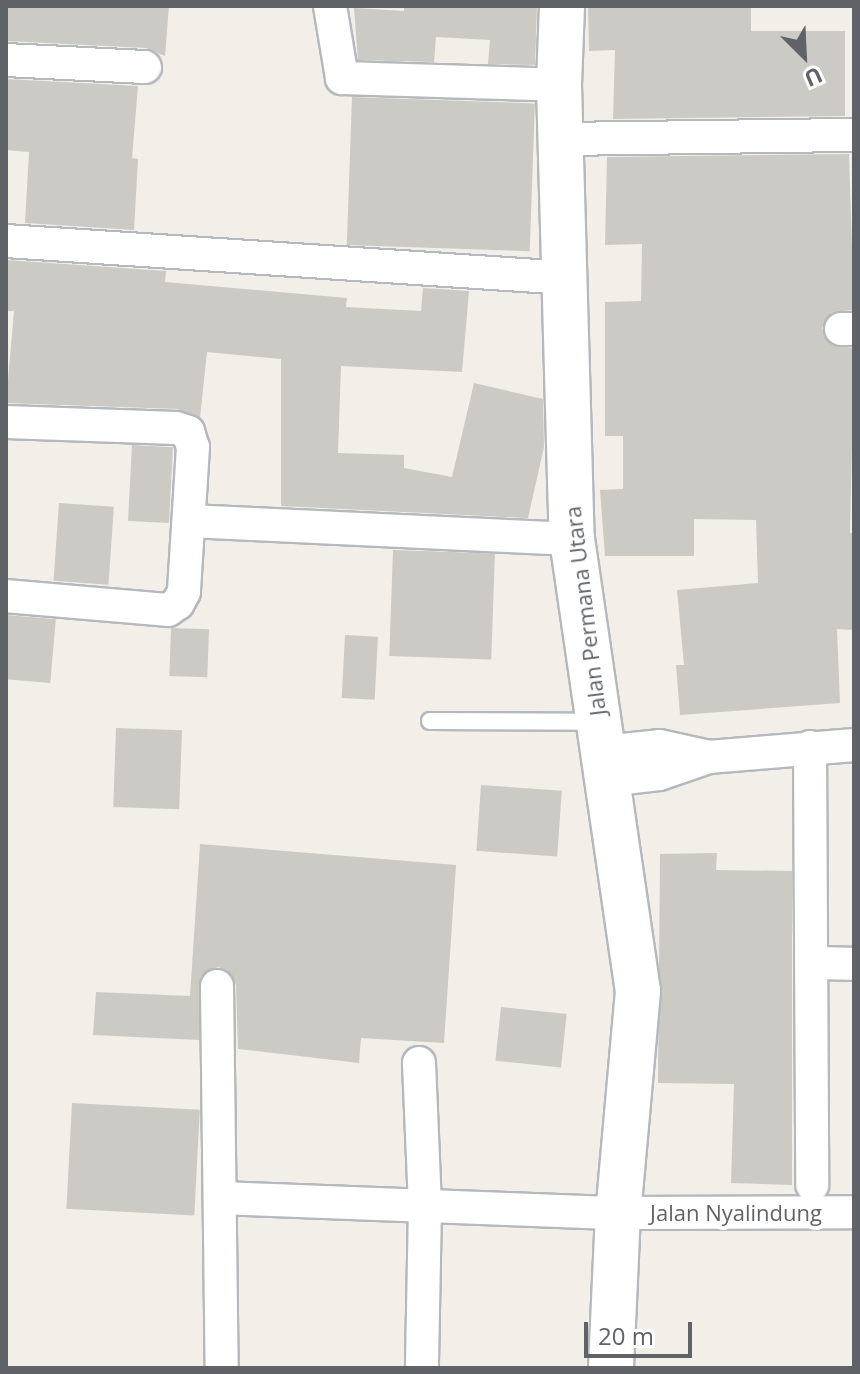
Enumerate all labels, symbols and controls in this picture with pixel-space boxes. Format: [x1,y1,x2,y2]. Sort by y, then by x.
north arrow [764,16,844,96]
text: U [800,61,827,95]
street label: Jalan Permana Utara [559,505,611,717]
street label: Jalan Nyalindung [650,1200,822,1226]
scale bar [588,1306,696,1356]
text: 20 m [598,1319,654,1352]

